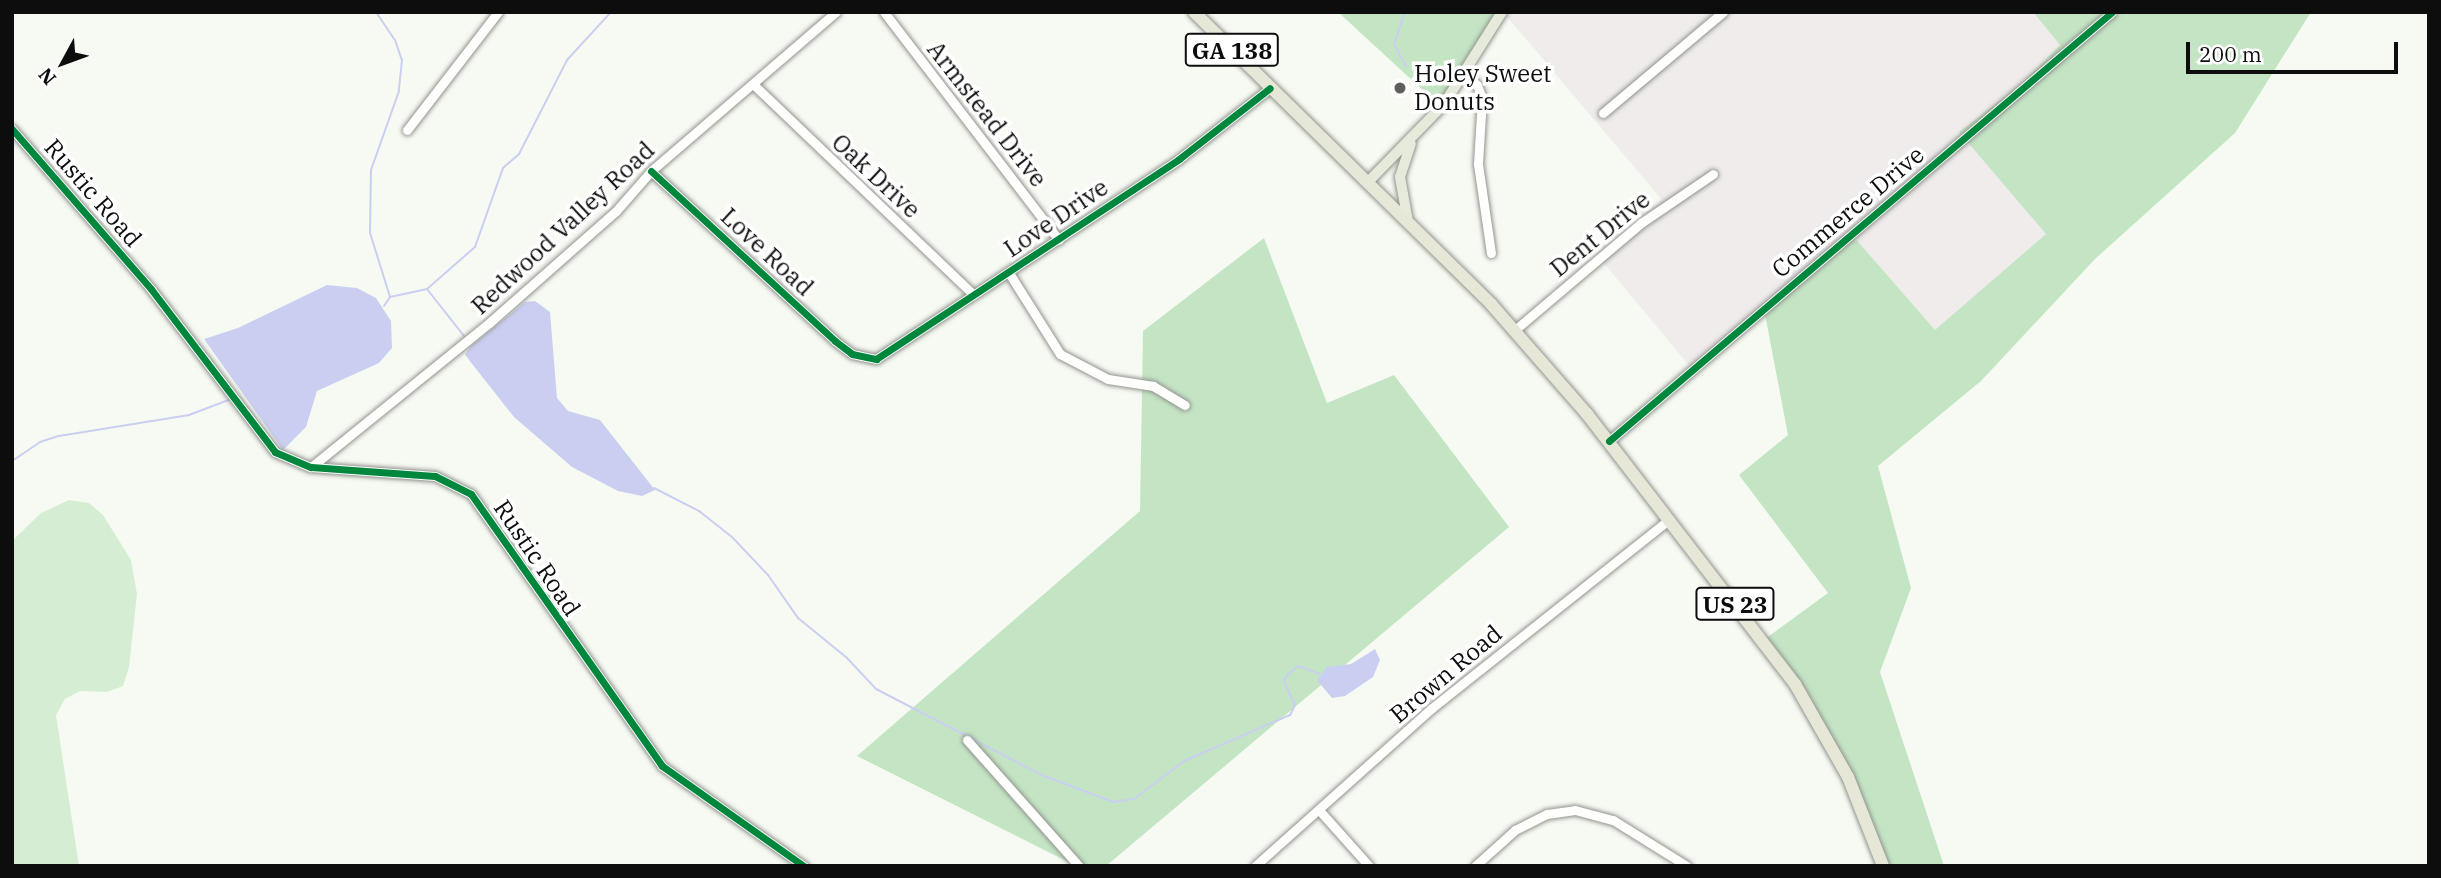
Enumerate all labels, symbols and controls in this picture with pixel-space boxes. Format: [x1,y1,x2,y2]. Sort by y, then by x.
north arrow [28,28,98,98]
scale bar [2189,28,2401,72]
road number: GA 138 [1185,31,1279,70]
street label: Armstead Drive [921,35,1053,193]
text: 200 m [2199,40,2262,68]
place label: Holey Sweet Donuts [1414,60,1552,116]
text: N [33,63,61,90]
marker: Holey Sweet Donuts [1392,80,1408,96]
street label: Oak Drive [826,128,926,224]
street label: Rustic Road [38,133,148,253]
street label: Redwood Valley Road [465,136,661,320]
street label: Commerce Drive [1766,140,1930,284]
street label: Love Drive [999,173,1113,263]
street label: Dent Drive [1544,185,1656,283]
street label: Love Road [715,202,819,302]
street label: Rustic Road [488,495,586,621]
road number: US 23 [1695,584,1775,624]
street label: Brown Road [1384,619,1508,729]

